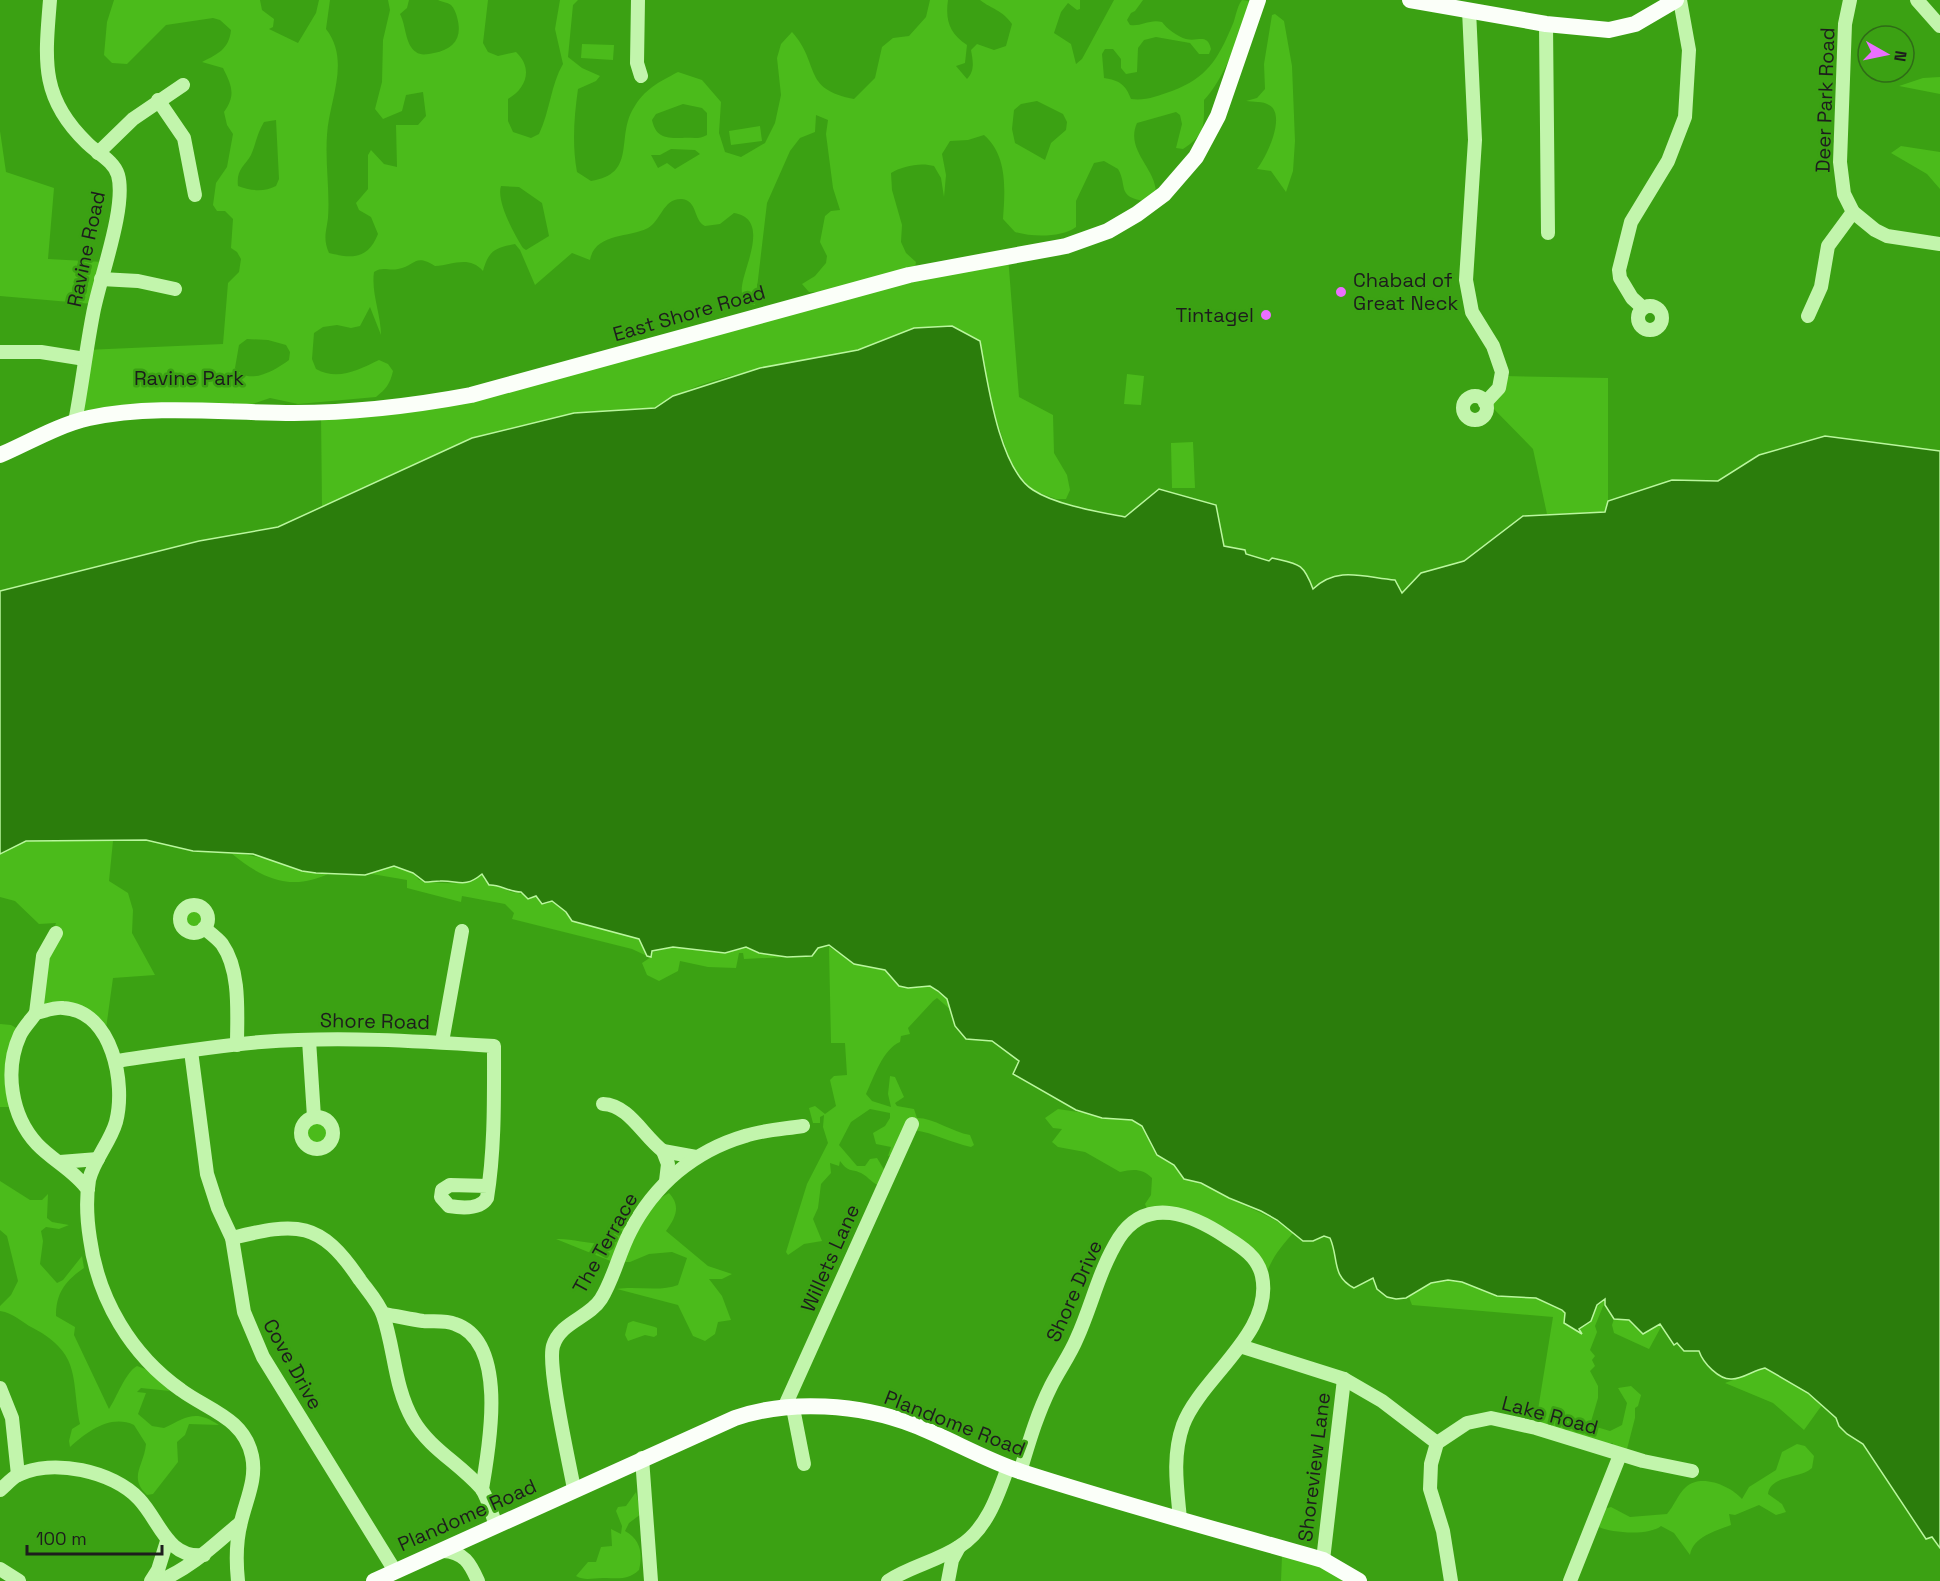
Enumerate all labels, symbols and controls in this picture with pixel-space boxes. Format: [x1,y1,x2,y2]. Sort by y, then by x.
north arrow [1856,24,1916,84]
street label: Deer Park Road [1809,27,1841,173]
text: N [1889,49,1912,63]
street label: Ravine Road [61,189,111,309]
place label: Chabad of Great Neck [1353,267,1459,316]
street label: East Shore Road [610,279,768,347]
marker: Chabad of Great Neck [1334,285,1348,299]
place label: Tintagel [1176,302,1254,328]
marker: Tintagel [1259,308,1273,322]
park label: Ravine Park [134,365,244,391]
street label: Shore Road [320,1007,430,1035]
street label: The Terrace [567,1188,643,1298]
street label: Willets Lane [795,1200,865,1316]
street label: Shore Drive [1040,1236,1108,1346]
street label: Cove Drive [257,1314,329,1414]
street label: Plandome Road [881,1384,1029,1462]
street label: Lake Road [1499,1390,1601,1440]
street label: Shoreview Lane [1292,1391,1336,1543]
street label: Plandome Road [394,1473,540,1557]
scale bar [27,1518,162,1556]
text: 100 m [36,1527,87,1550]

